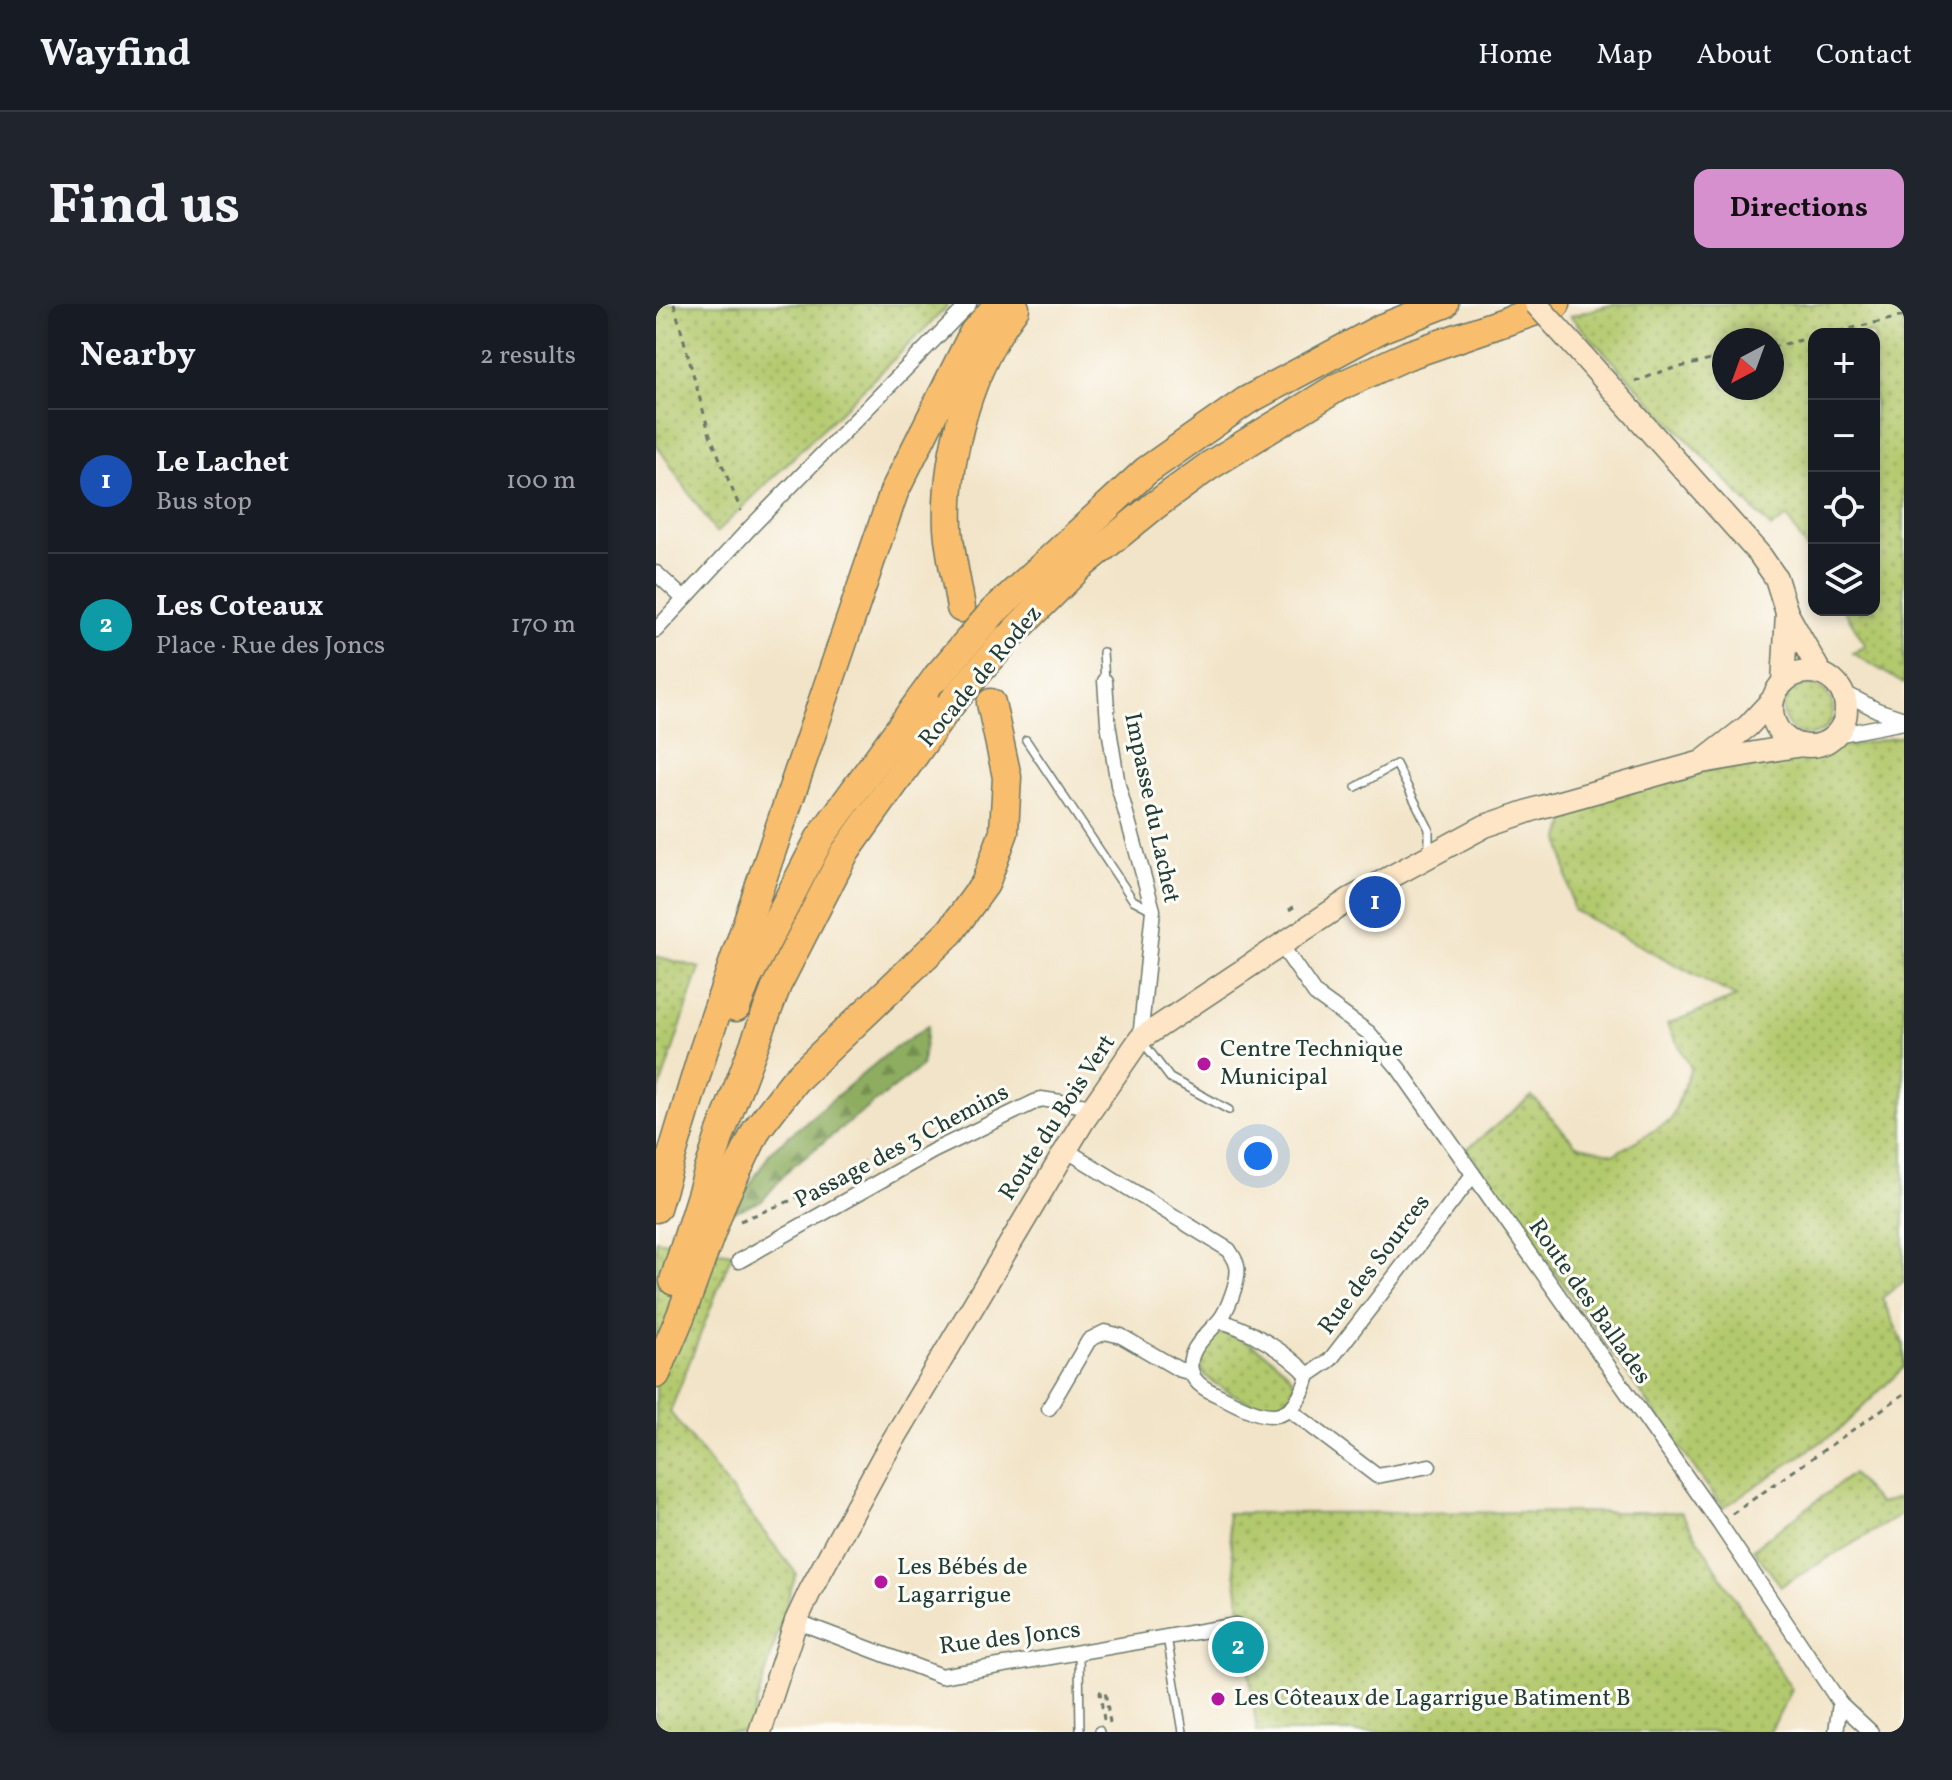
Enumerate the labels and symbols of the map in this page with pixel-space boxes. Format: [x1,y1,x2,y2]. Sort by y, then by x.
north arrow [1712,328,1784,400]
street label: Rocade de Rodez [911,598,1051,756]
street label: Impasse du Lachet [1114,710,1188,906]
pin: 1 [1349,872,1401,932]
street label: Route du Bois Vert [992,1028,1124,1208]
place label: Centre Technique Municipal [1220,1033,1403,1095]
marker: Centre Technique Municipal [1195,1055,1213,1073]
street label: Passage des 3 Chemins [789,1076,1015,1218]
your location [1238,1136,1278,1176]
street label: Rue des Sources [1311,1188,1439,1342]
street label: Route des Ballades [1519,1212,1659,1392]
place label: Les Bébés de Lagarrigue [897,1551,1028,1613]
marker: Les Bébés de Lagarrigue [872,1573,890,1591]
street label: Rue des Joncs [937,1613,1083,1665]
pin: 2 [1212,1617,1264,1677]
place label: Les Côteaux de Lagarrigue Batiment B [1234,1682,1631,1716]
marker: Les Côteaux de Lagarrigue Batiment B [1209,1690,1227,1708]

